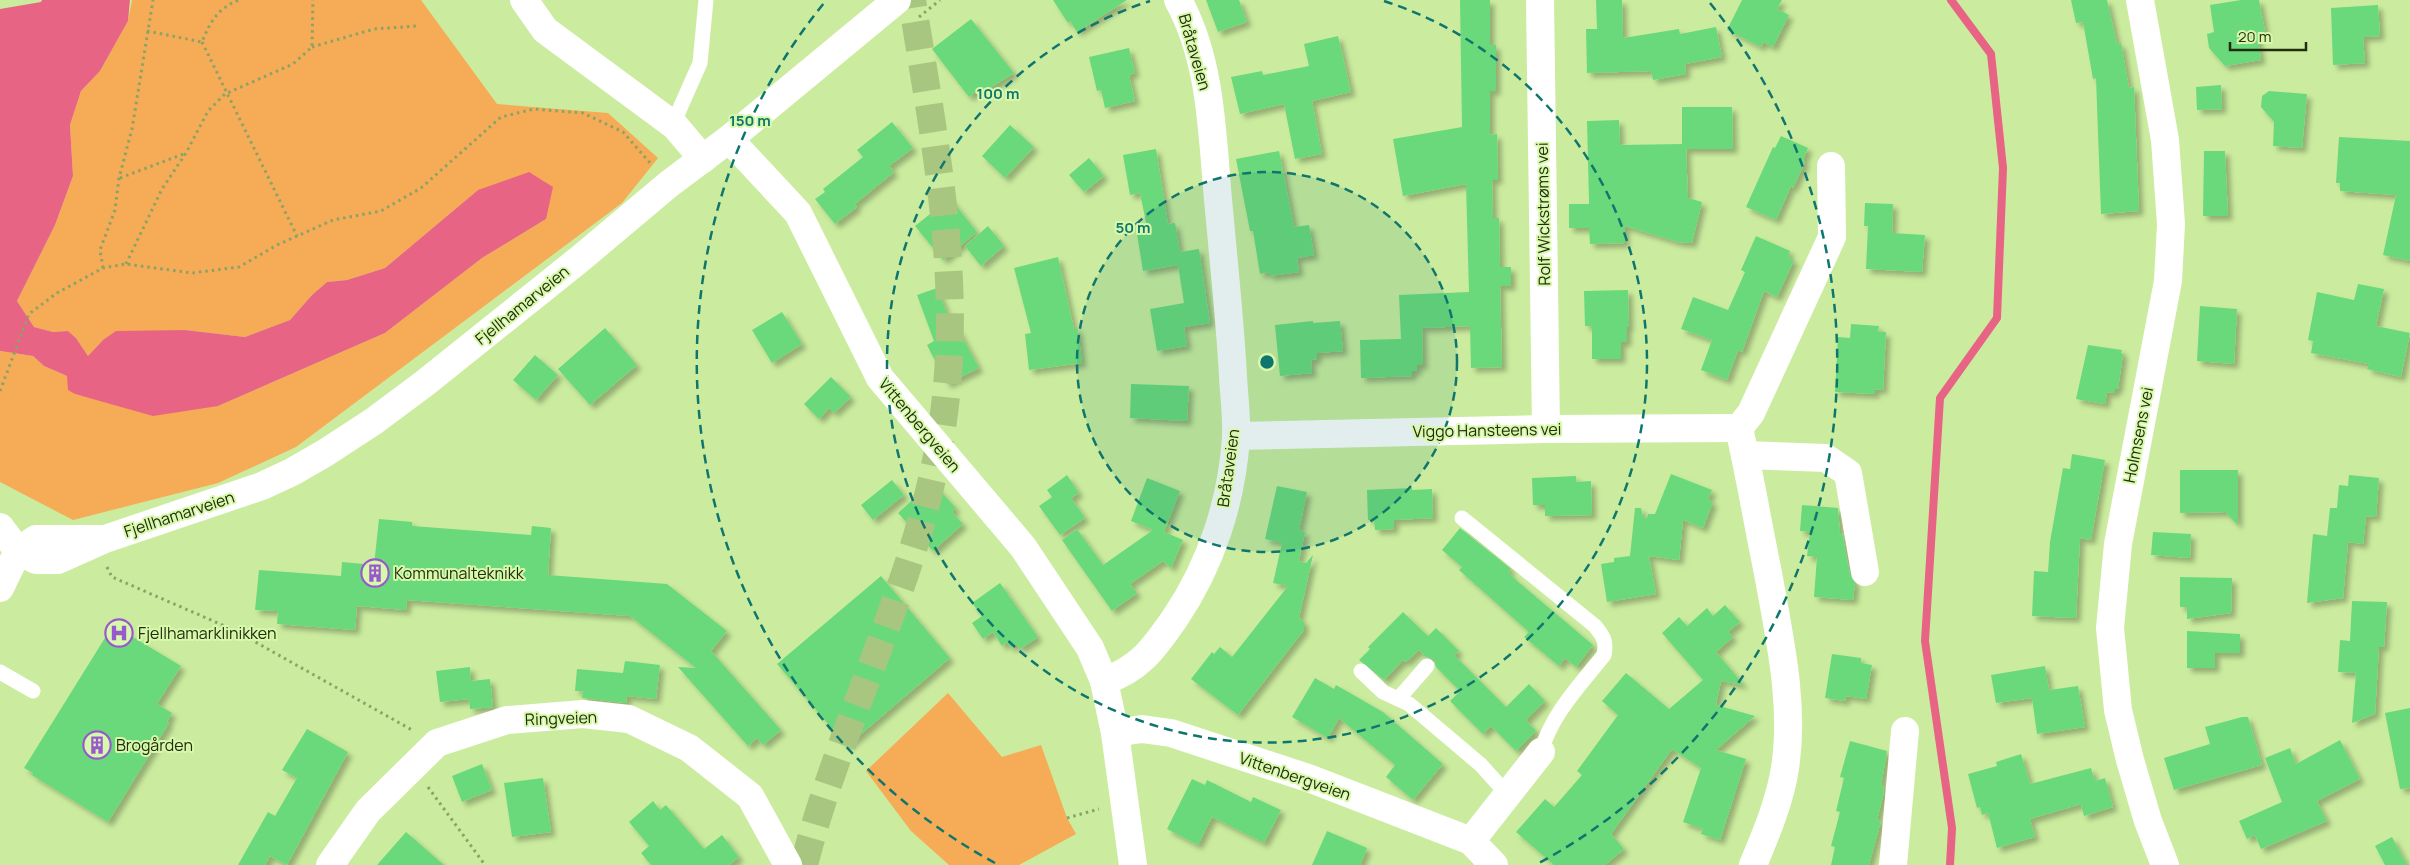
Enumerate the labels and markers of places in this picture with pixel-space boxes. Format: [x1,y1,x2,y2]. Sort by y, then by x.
centre of rings [1258,353,1276,371]
building icon: Kommunalteknikk [360,558,390,588]
place label: Kommunalteknikk [394,562,525,584]
hospital icon: Fjellhamarklinikken [104,618,134,648]
place label: Fjellhamarklinikken [138,622,276,644]
building icon: Brogården [82,730,112,760]
place label: Brogården [116,734,193,756]

